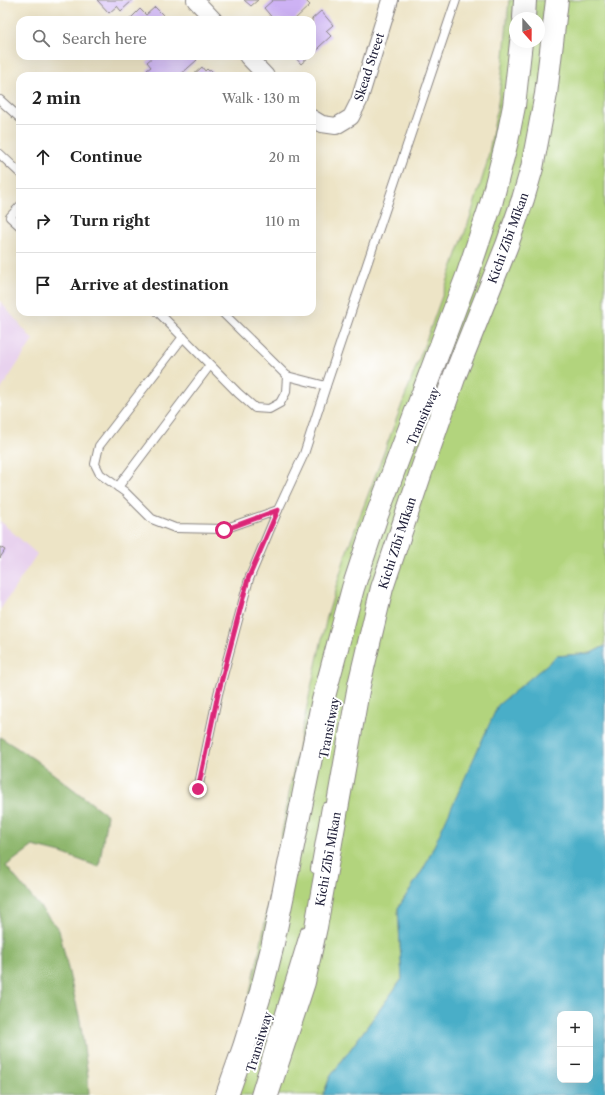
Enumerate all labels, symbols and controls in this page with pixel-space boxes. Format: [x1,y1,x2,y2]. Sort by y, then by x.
north arrow [509,12,545,48]
search box [16,16,316,60]
icon: search [30,27,52,49]
text: Search here [62,29,147,48]
street label: Skead Street [351,30,387,103]
text: 2 min [32,88,81,108]
text: Walk · 130 m [222,90,300,106]
icon: ahead [32,146,54,168]
text: Continue [70,147,142,166]
text: 20 m [269,149,300,165]
street label: Kichi Zībī Mīkan [485,190,532,286]
icon: right [32,210,54,232]
text: Turn right [70,211,150,230]
text: 110 m [265,213,300,229]
icon: arrive [32,274,54,296]
text: Arrive at destination [70,275,229,294]
street label: Transitway [403,384,443,448]
street label: Kichi Zībī Mīkan [375,495,419,591]
route start [215,521,233,539]
street label: Transitway [316,696,342,760]
route end [189,780,207,798]
street label: Kichi Zībī Mīkan [312,810,344,907]
street label: Transitway [243,1010,275,1074]
map controls [557,1011,593,1083]
button: + [557,1011,593,1047]
button: − [557,1047,593,1083]

